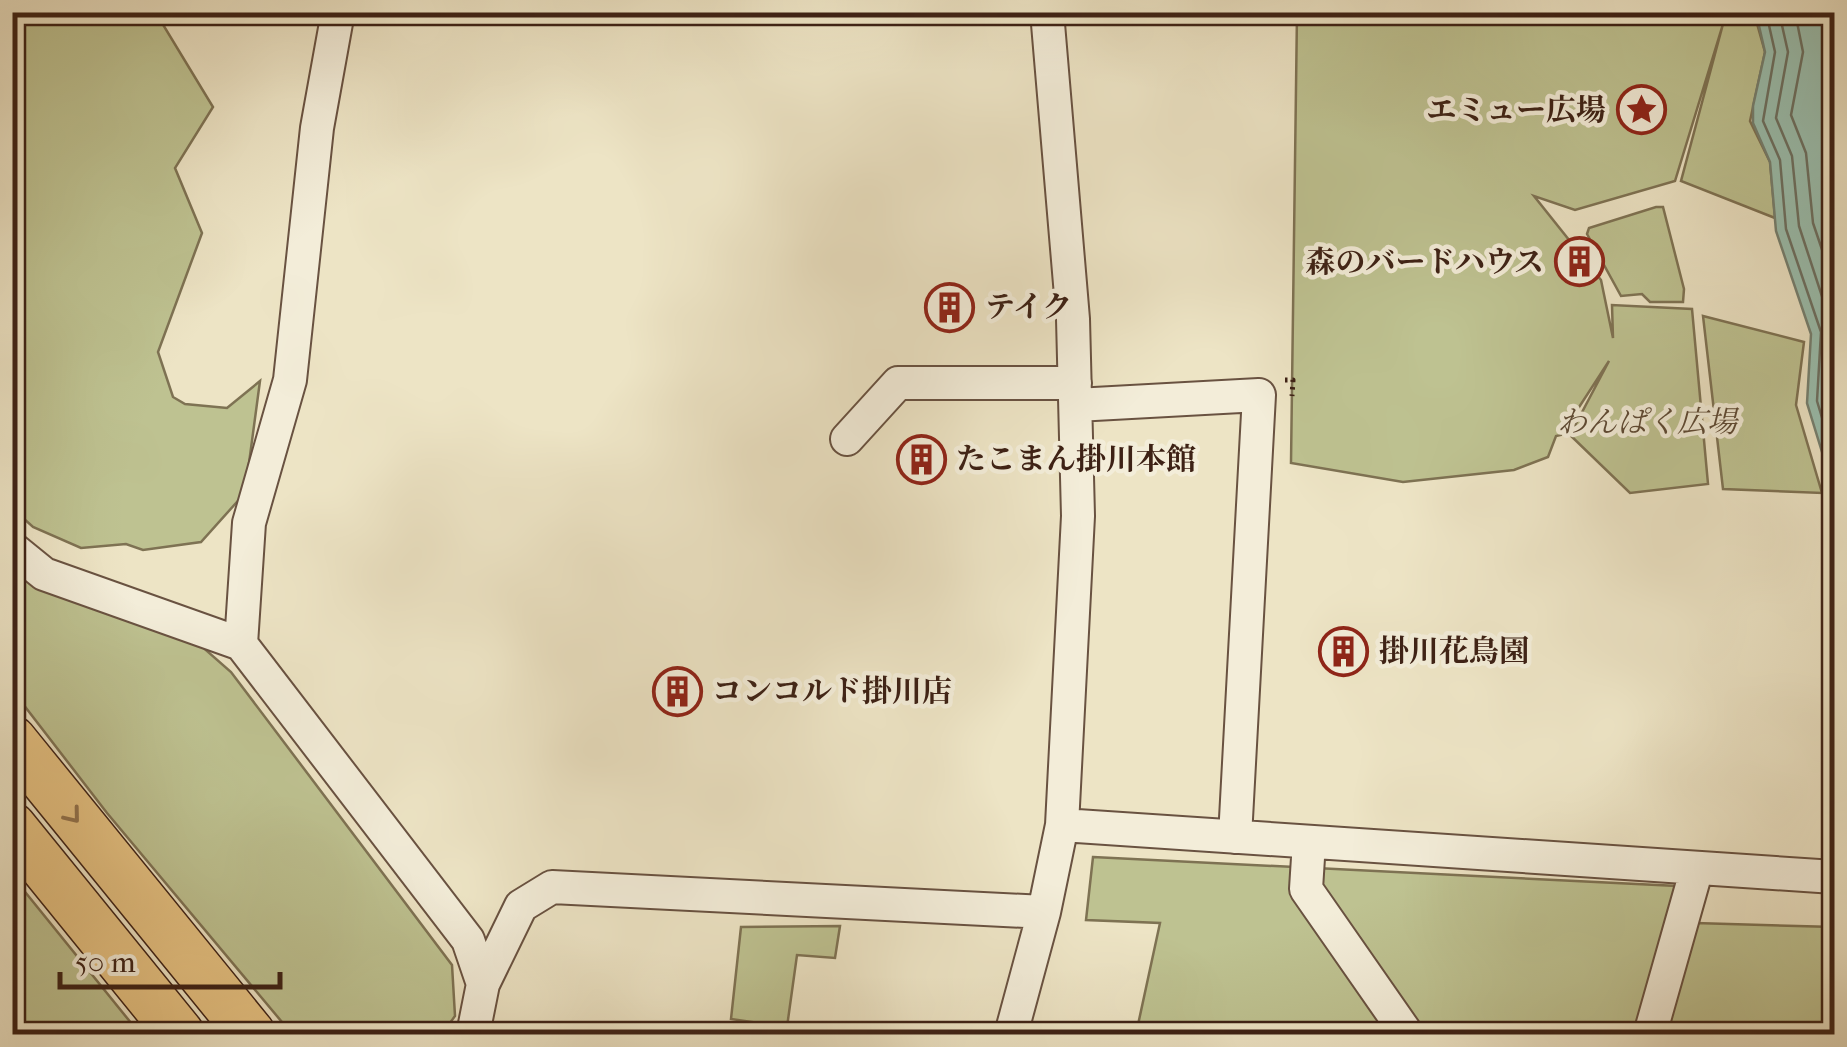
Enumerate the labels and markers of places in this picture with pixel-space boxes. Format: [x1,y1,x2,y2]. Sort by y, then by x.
place icon: エミュー広場 [1615,84,1667,136]
place label: エミュー広場 [1427,93,1606,128]
building icon: 森のバードハウス [1553,236,1605,288]
place label: 森のバードハウス [1306,245,1544,280]
building icon: テイク [924,281,976,333]
place label: テイク [985,290,1072,325]
building icon: たこまん掛川本館 [895,433,947,485]
place label: たこまん掛川本館 [956,442,1196,477]
building icon: 掛川花鳥園 [1318,625,1370,677]
place label: 掛川花鳥園 [1379,634,1529,669]
building icon: コンコルド掛川店 [651,665,703,717]
place label: コンコルド掛川店 [712,674,952,709]

